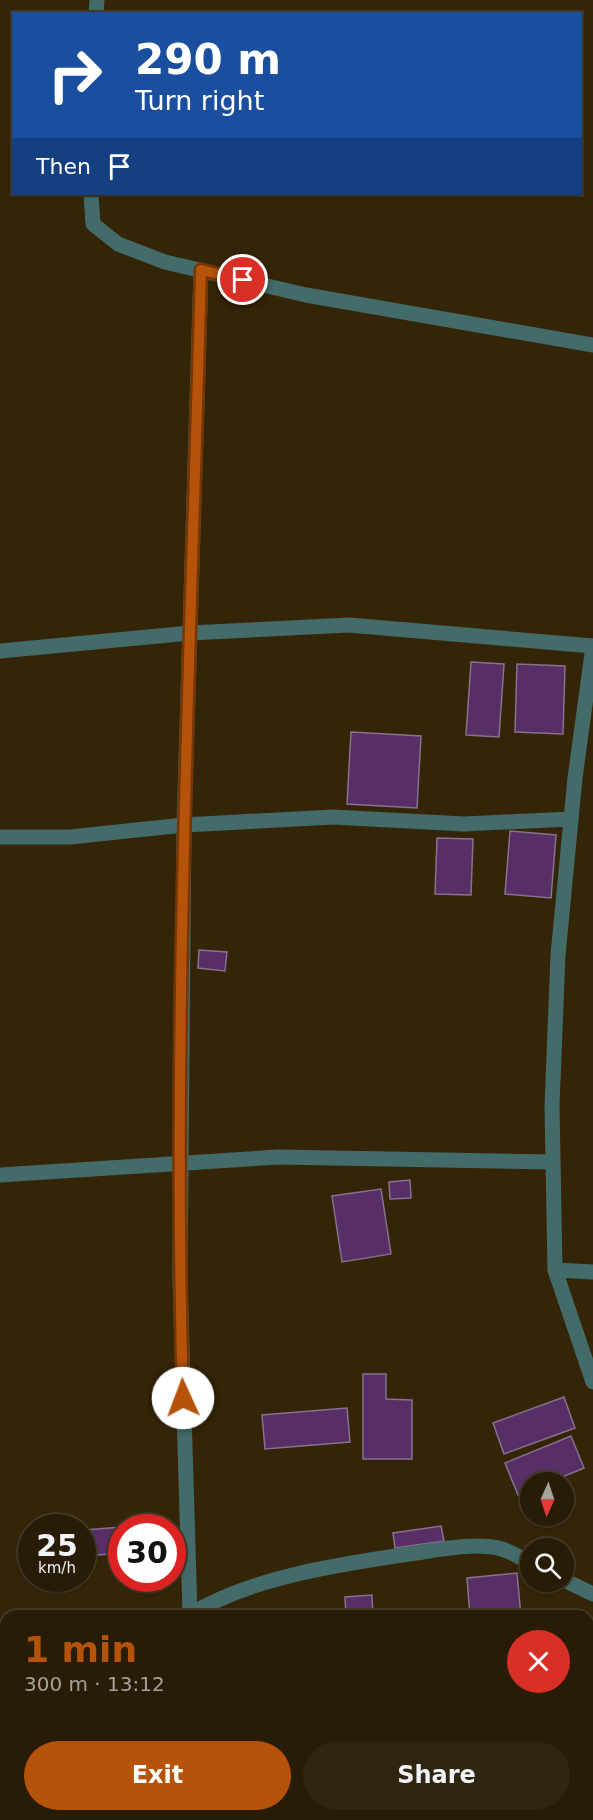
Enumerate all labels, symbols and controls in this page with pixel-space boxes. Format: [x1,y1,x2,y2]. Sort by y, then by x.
text: 290 m [135,35,281,84]
icon: right [36,36,114,114]
text: Turn right [135,85,264,116]
icon: arrive [103,150,136,183]
text: Then [36,154,91,179]
pin [217,254,268,305]
icon: arrive [226,263,259,296]
position arrow [151,1366,215,1430]
north arrow [520,1472,574,1526]
map controls [520,1472,574,1592]
speed limit sign: 30 [108,1514,186,1592]
text: 25 [36,1528,78,1563]
button: search [520,1538,574,1592]
text: km/h [38,1559,76,1577]
text: 1 min [24,1629,137,1670]
button: close [507,1630,570,1693]
text: 300 m · 13:12 [24,1672,165,1696]
button: Exit [24,1741,291,1810]
button: Share [303,1741,570,1810]

